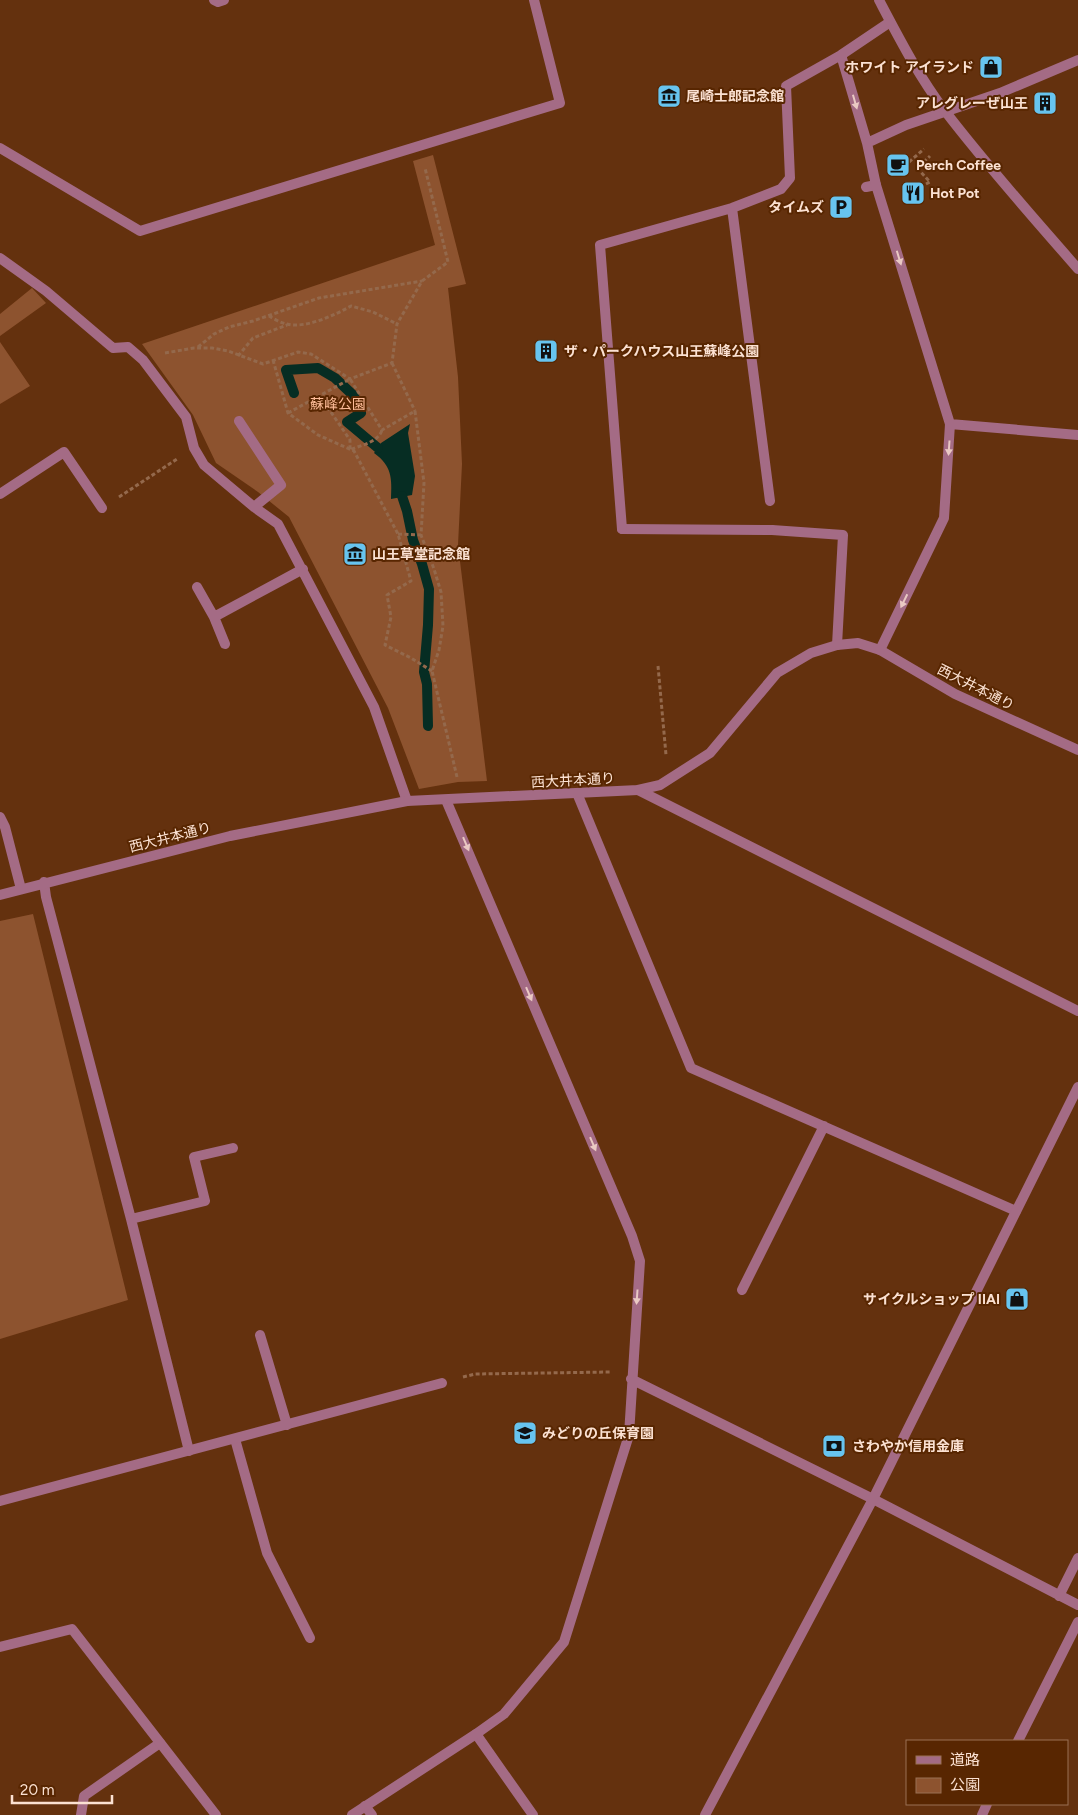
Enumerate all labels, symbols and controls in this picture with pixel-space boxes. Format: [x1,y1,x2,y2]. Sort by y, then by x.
shop icon: ホワイト アイランド [978,54,1004,80]
place label: ホワイト アイランド [845,59,974,76]
museum icon: 尾崎士郎記念館 [656,83,682,109]
place label: 尾崎士郎記念館 [686,88,784,105]
building icon: アレグレーぜ山王 [1032,90,1058,116]
one-way arrow [851,94,859,109]
place label: アレグレーぜ山王 [916,95,1028,112]
cafe icon: Perch Coffee [885,152,911,178]
place label: Perch Coffee [916,157,1001,174]
restaurant icon: Hot Pot [900,180,926,206]
place label: Hot Pot [930,185,980,202]
parking icon: タイムズ [828,194,854,220]
place label: タイムズ [768,199,824,216]
one-way arrow [896,251,904,266]
building icon: ザ・パークハウス山王蘇峰公園 [533,338,559,364]
place label: ザ・パークハウス山王蘇峰公園 [564,343,759,360]
park label: 蘇峰公園 [310,396,366,413]
one-way arrow [944,440,952,456]
museum icon: 山王草堂記念館 [342,541,368,567]
place label: 山王草堂記念館 [372,546,470,563]
one-way arrow [900,594,908,608]
street label: 西大井本通り [934,661,1017,714]
street label: 西大井本通り [531,770,615,791]
street label: 西大井本通り [127,819,213,856]
one-way arrow [462,837,470,851]
one-way arrow [525,987,533,1002]
one-way arrow [589,1136,597,1151]
shop icon: サイクルショップ IIAI [1004,1286,1030,1312]
one-way arrow [633,1289,641,1305]
place label: サイクルショップ IIAI [863,1291,1000,1308]
school or university icon: みどりの丘保育園 [512,1420,538,1446]
place label: みどりの丘保育園 [542,1425,654,1442]
bank icon: さわやか信用金庫 [821,1433,847,1459]
place label: さわやか信用金庫 [852,1438,964,1455]
legend [906,1740,1068,1805]
text: 道路 [950,1751,980,1769]
scale bar [12,1772,112,1804]
text: 公園 [950,1776,980,1794]
text: 20 m [20,1781,54,1799]

